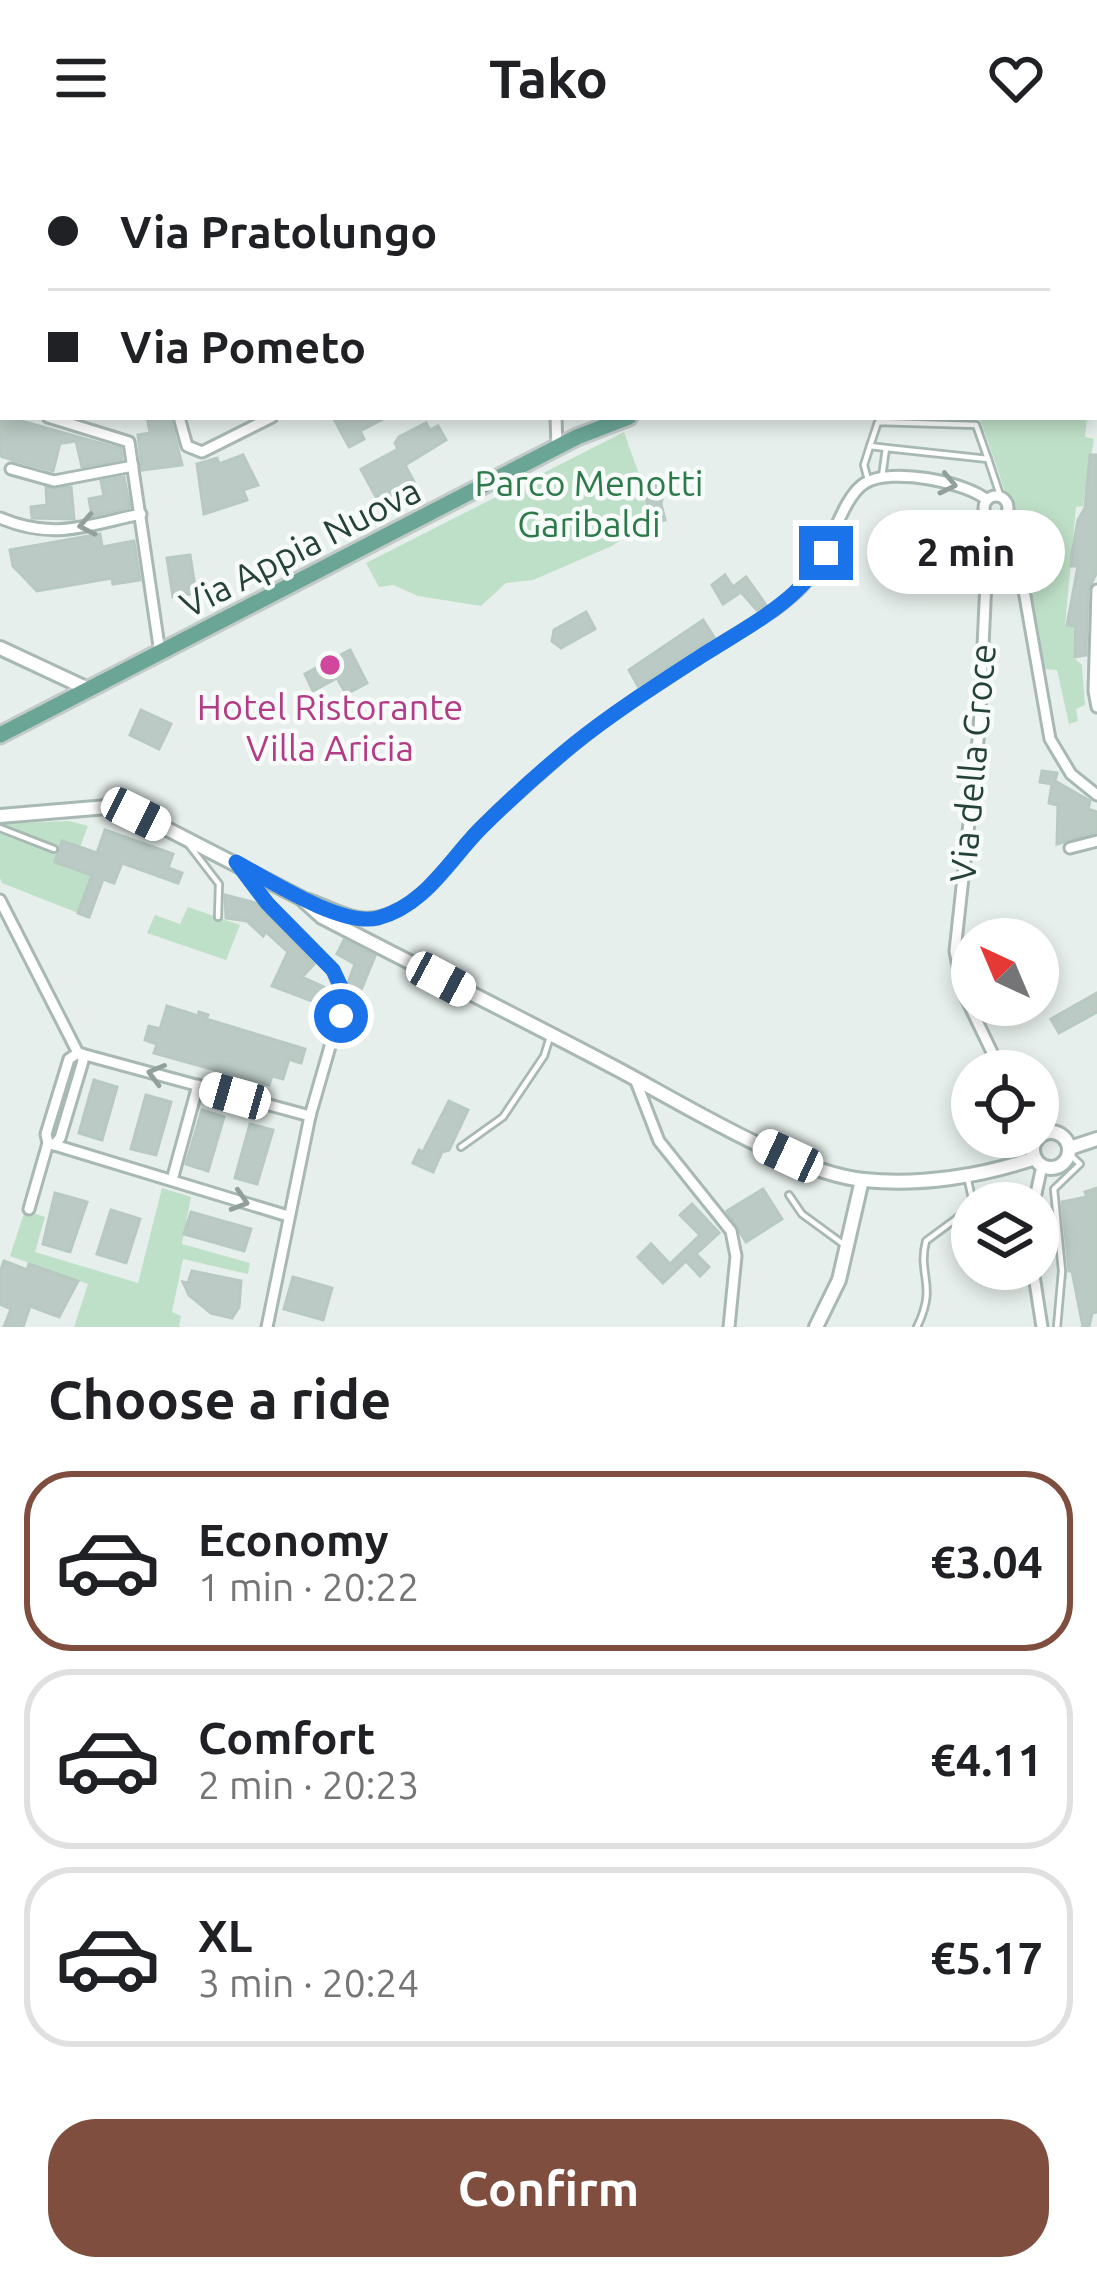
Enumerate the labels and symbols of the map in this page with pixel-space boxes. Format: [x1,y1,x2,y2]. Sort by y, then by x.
park label: Parco Menotti Garibaldi [474,462,704,544]
street label: Via Appia Nuova [173,469,427,625]
one-way arrow [938,470,958,496]
one-way arrow [77,511,97,537]
callout: 2 min [868,511,1066,595]
route end [799,526,853,580]
street label: Via della Croce [941,642,1003,884]
marker: Hotel Ristorante Villa Aricia [317,652,343,678]
place label: Hotel Ristorante Villa Aricia [197,686,463,768]
car [96,782,176,846]
north arrow [951,918,1059,1026]
car [401,946,481,1012]
route start [314,989,368,1043]
one-way arrow [147,1064,167,1089]
car [195,1069,275,1123]
car [748,1124,828,1188]
one-way arrow [229,1187,250,1212]

